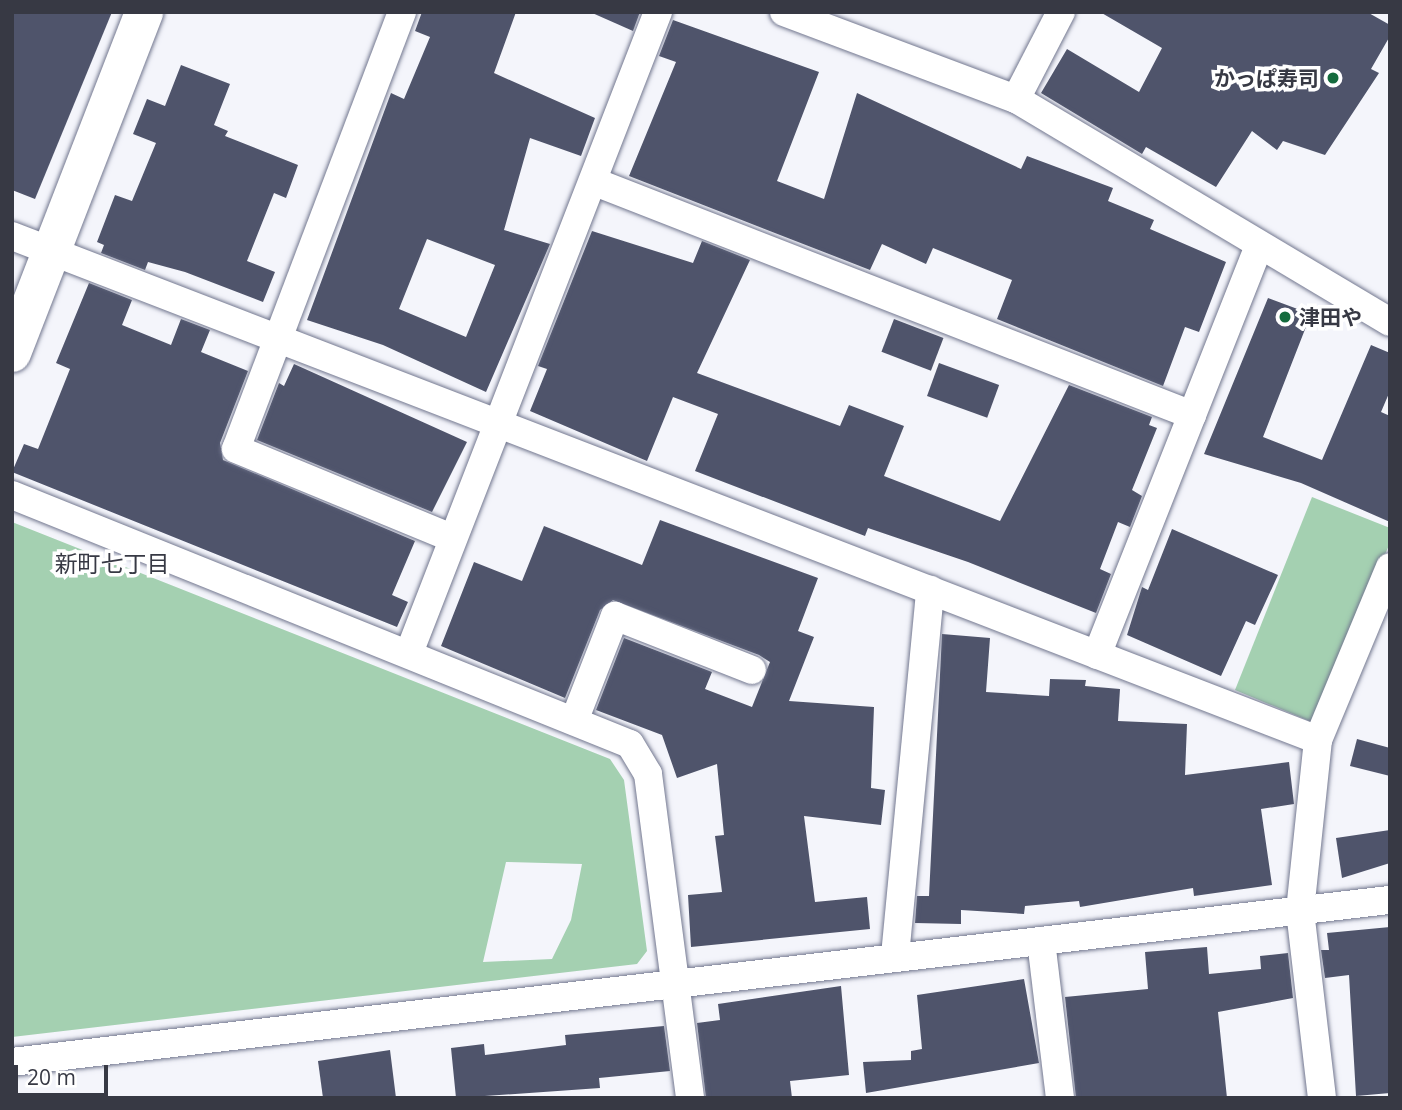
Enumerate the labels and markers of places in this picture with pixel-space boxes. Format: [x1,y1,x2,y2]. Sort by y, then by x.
place label: かっぱ寿司 [1214,65,1319,91]
marker: かっぱ寿司 [1325,70,1341,86]
place label: 津田や [1299,304,1362,330]
marker: 津田や [1277,309,1293,325]

